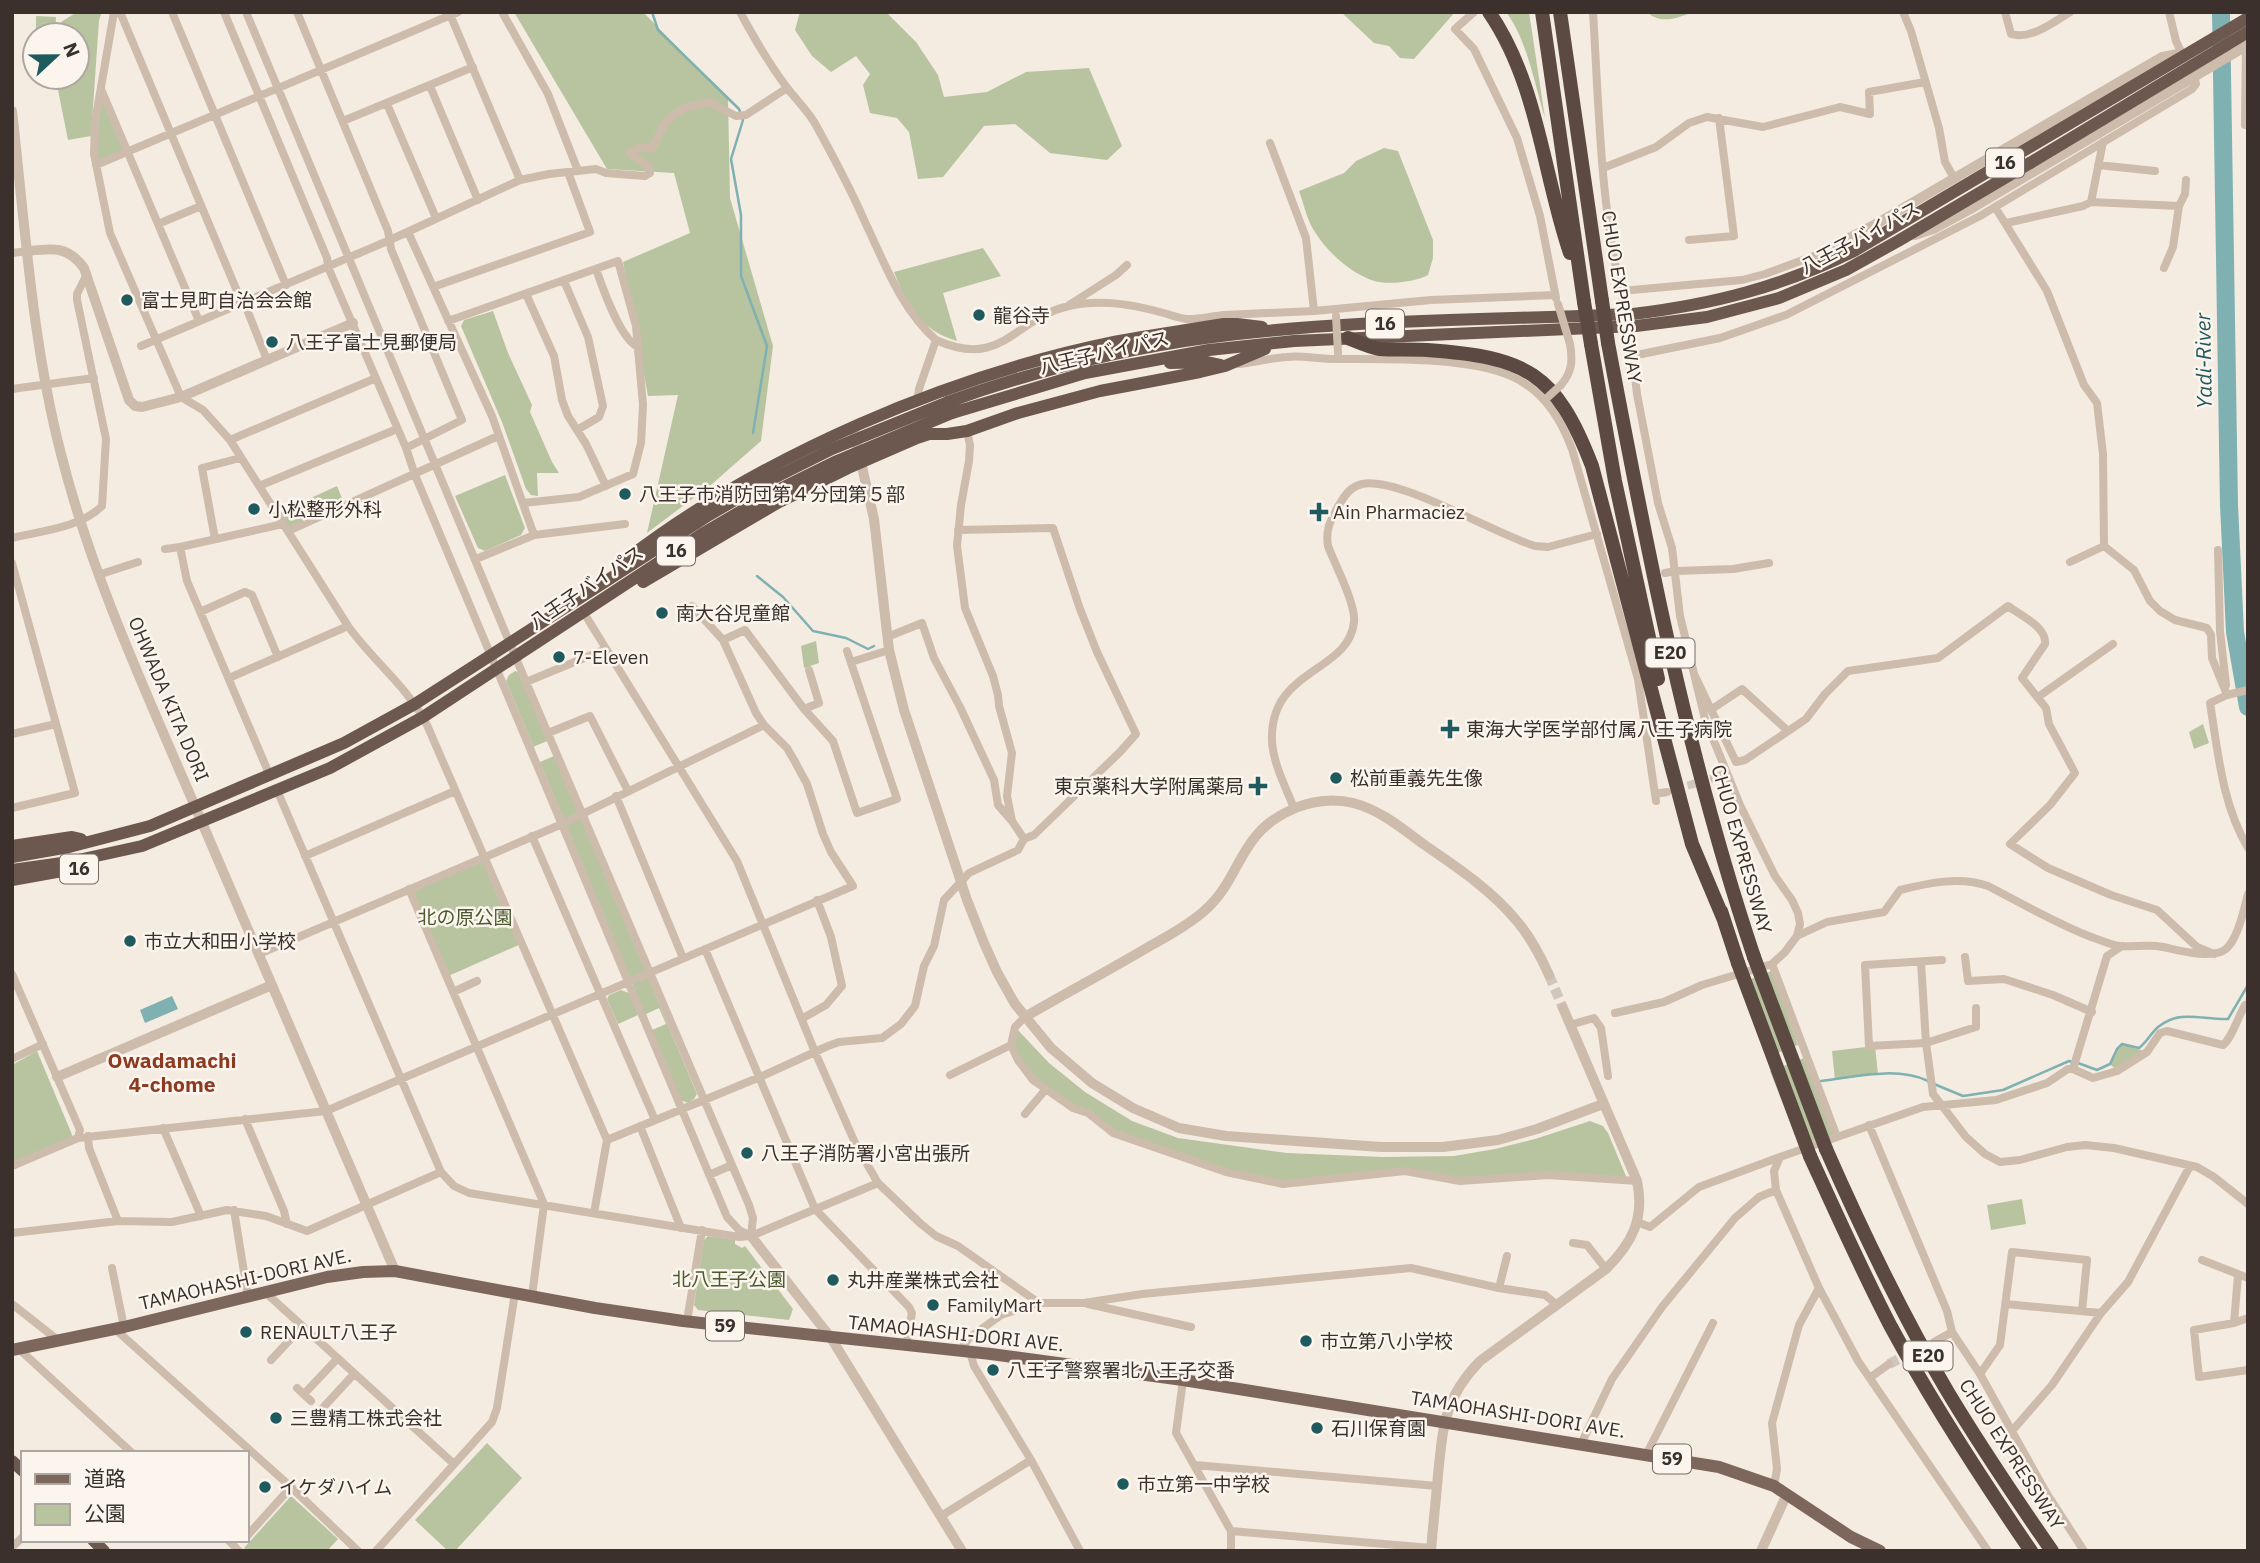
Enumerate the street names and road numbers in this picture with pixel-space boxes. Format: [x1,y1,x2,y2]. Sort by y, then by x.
road number: 16 [1986,148,2024,178]
street label: 八王子バイパス [1796,195,1924,279]
street label: CHUO EXPRESSWAY [1596,209,1648,386]
road number: 16 [1366,310,1404,338]
street label: 八王子バイパス [1037,325,1171,379]
road number: 16 [657,536,695,566]
street label: 八王子バイパス [524,540,648,634]
street label: OHWADA KITA DORI [123,613,215,785]
road number: E20 [1646,638,1694,668]
street label: CHUO EXPRESSWAY [1706,762,1778,937]
road number: 16 [60,854,98,884]
street label: TAMAOHASHI-DORI AVE. [137,1243,353,1315]
street label: TAMAOHASHI-DORI AVE. [847,1310,1065,1356]
road number: 59 [706,1311,744,1340]
road number: E20 [1904,1342,1952,1371]
street label: CHUO EXPRESSWAY [1954,1374,2070,1534]
street label: TAMAOHASHI-DORI AVE. [1409,1385,1627,1443]
road number: 59 [1653,1444,1691,1474]

